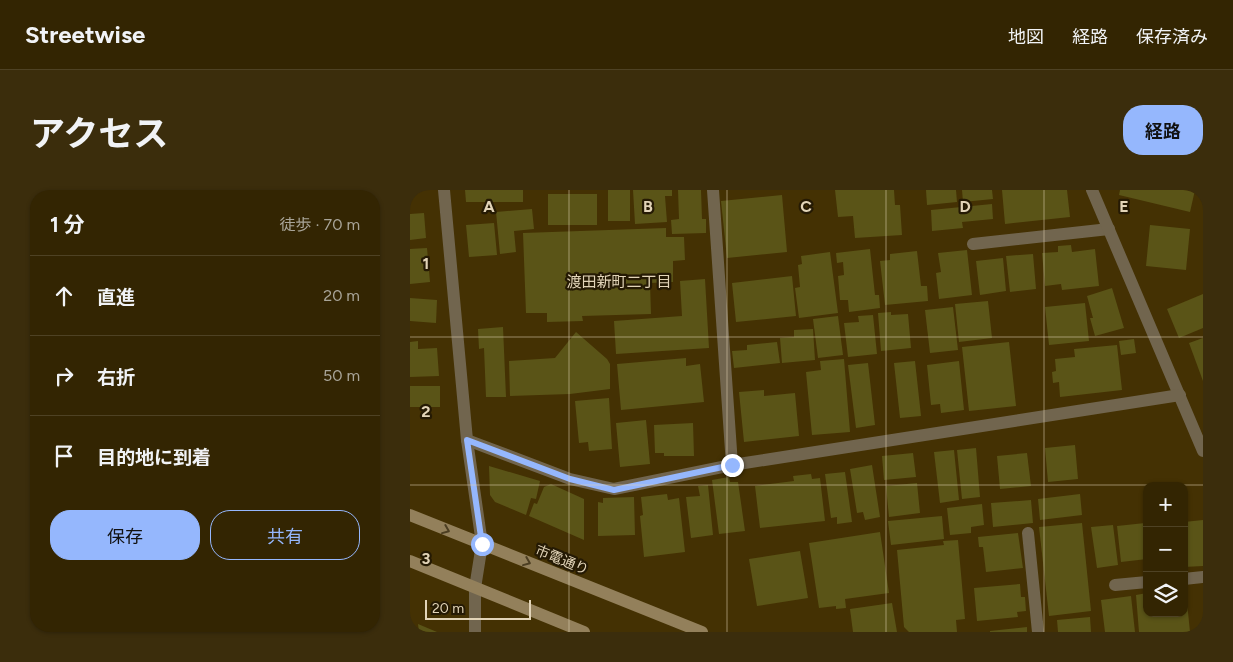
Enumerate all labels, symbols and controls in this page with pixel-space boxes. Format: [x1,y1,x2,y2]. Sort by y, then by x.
text: Streetwise [25,20,145,49]
text: 地図 [1008,26,1044,48]
text: 経路 [1072,26,1108,48]
text: 保存済み [1136,26,1208,48]
button: 経路 [1123,105,1203,155]
text: アクセス [30,113,168,155]
text: A [483,197,495,216]
text: B [643,197,653,216]
text: C [800,197,812,216]
text: D [959,197,971,216]
text: E [1119,197,1129,216]
text: 1 分 [50,212,85,237]
text: 徒歩 · 70 m [280,215,360,234]
text: 1 [423,254,429,273]
district label: 渡田新町二丁目 [566,273,672,291]
icon: ahead [50,282,78,310]
text: 直進 [97,286,135,309]
text: 20 m [323,286,360,305]
icon: right [50,362,78,390]
text: 右折 [97,366,135,389]
text: 50 m [323,366,360,385]
text: 2 [421,402,431,421]
icon: arrive [50,442,78,470]
text: 目的地に到着 [97,446,211,469]
route end [721,454,744,477]
map controls [1143,482,1188,617]
button: + [1143,482,1188,527]
button: 保存 [50,510,200,560]
button: 共有 [210,510,360,560]
one-way arrow [441,523,450,534]
button: − [1143,527,1188,572]
route start [471,533,494,556]
street label: 市電通り [533,542,591,578]
text: 3 [422,549,431,568]
one-way arrow [522,556,531,567]
button: layers [1143,572,1188,617]
scale bar [425,597,531,620]
text: 20 m [432,600,464,617]

